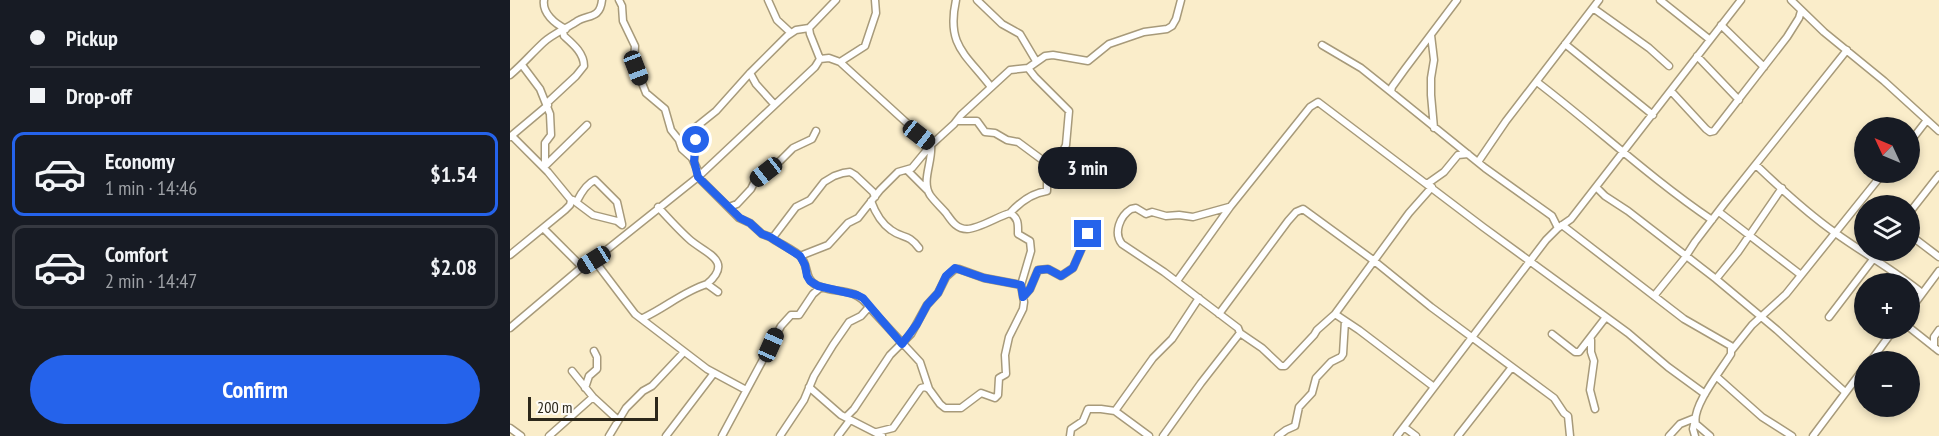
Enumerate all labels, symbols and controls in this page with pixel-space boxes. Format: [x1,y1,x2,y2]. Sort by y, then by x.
text: Pickup [66,24,118,52]
car [621,48,651,88]
text: Drop-off [66,82,132,110]
car [899,117,939,153]
north arrow [1854,117,1920,183]
map controls [1854,117,1920,417]
route start [682,126,709,153]
icon: car [33,147,87,201]
text: Economy [105,147,175,175]
callout: 3 min [1038,147,1138,189]
car [746,154,786,190]
text: 3 min [1067,155,1108,181]
text: $1.54 [430,160,477,188]
text: 1 min · 14:46 [105,175,197,201]
button: layers [1854,195,1920,261]
route end [1074,220,1101,247]
icon: car [33,240,87,294]
text: Comfort [105,240,168,268]
car [574,243,614,277]
text: $2.08 [430,253,477,281]
text: 2 min · 14:47 [105,268,197,294]
button: + [1854,273,1920,339]
car [755,325,787,365]
button: − [1854,351,1920,417]
button: Confirm [30,355,480,424]
scale bar [528,394,658,422]
text: 200 m [537,397,572,417]

